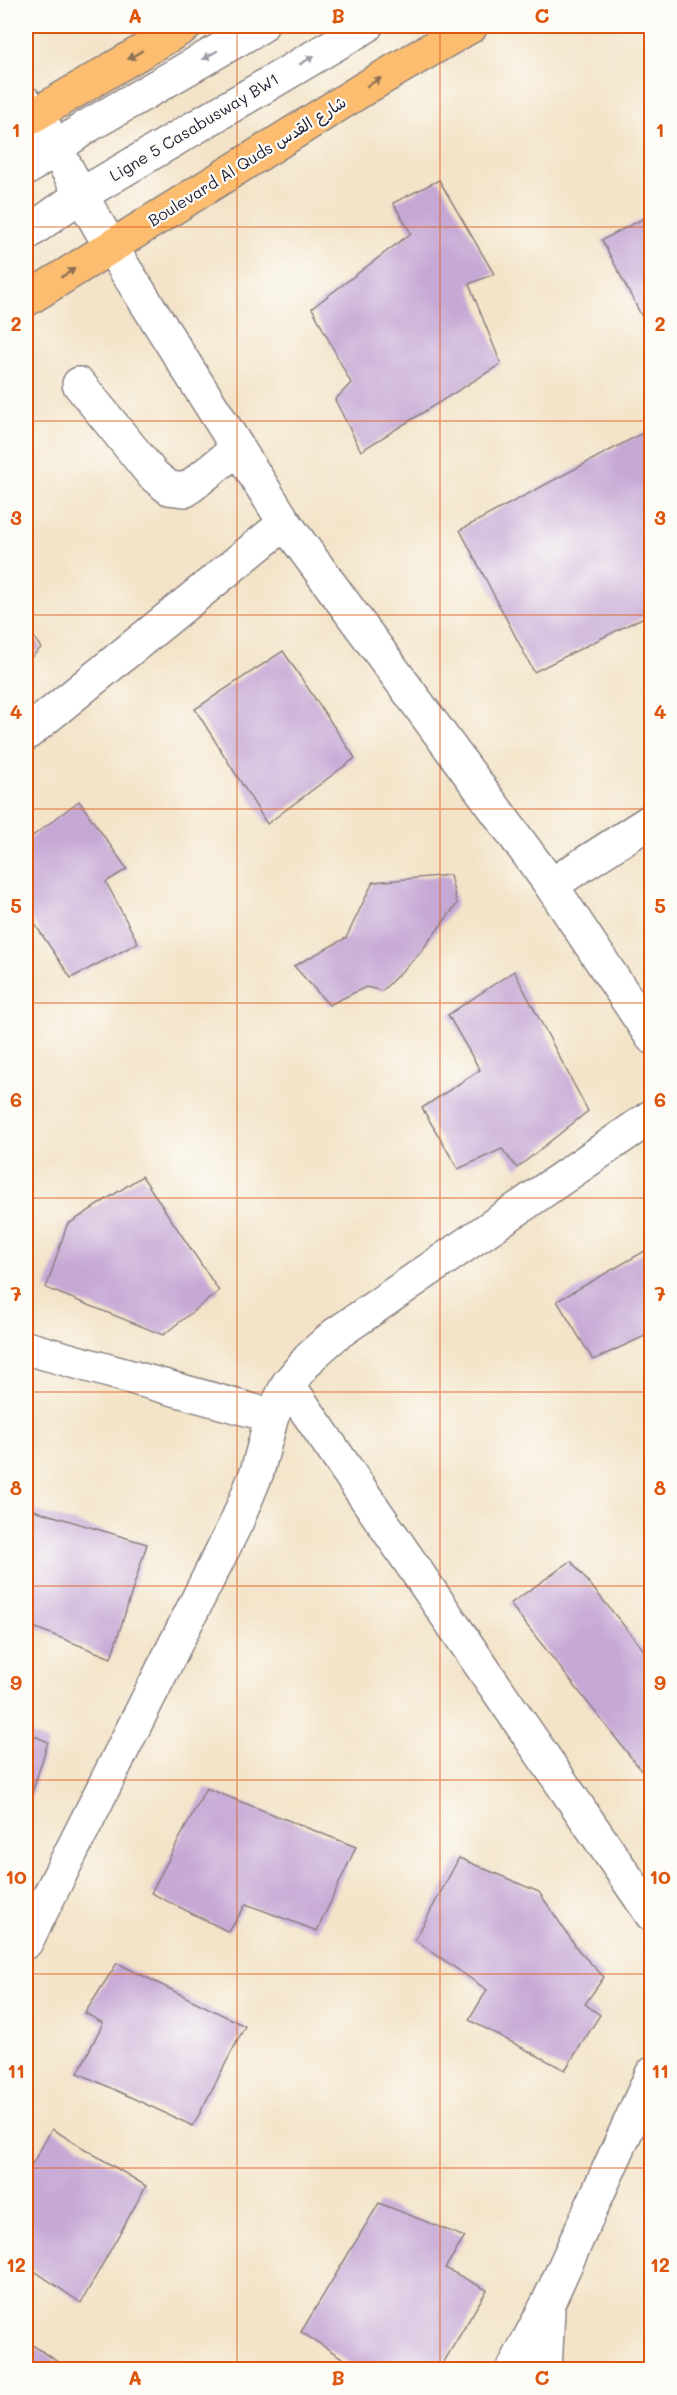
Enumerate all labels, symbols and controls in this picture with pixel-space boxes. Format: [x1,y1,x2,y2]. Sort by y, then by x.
text: A [128,2,142,28]
text: B [331,2,345,28]
text: C [535,2,550,28]
one-way arrow [127,50,143,61]
one-way arrow [201,50,218,60]
one-way arrow [299,55,316,65]
street label: Ligne 5 Casabusway BW1 [105,68,282,185]
one-way arrow [366,77,383,87]
street label: Boulevard Al Quds شارع القدس [144,91,351,232]
text: 1 [12,116,20,142]
text: 1 [656,116,664,142]
one-way arrow [60,268,76,279]
text: 2 [10,310,22,336]
text: 2 [654,310,666,336]
text: 3 [10,504,22,530]
text: 3 [654,504,666,530]
text: 4 [10,698,23,724]
text: 4 [654,698,667,724]
text: 5 [10,892,22,918]
text: 5 [654,892,666,918]
text: 6 [10,1086,22,1112]
text: 6 [654,1086,666,1112]
text: 7 [10,1280,22,1306]
text: 7 [654,1280,666,1306]
text: 8 [10,1474,22,1500]
text: 8 [654,1474,666,1500]
text: 9 [10,1669,22,1695]
text: 9 [654,1669,666,1695]
text: 10 [5,1863,27,1889]
text: 10 [649,1863,671,1889]
text: 11 [7,2057,25,2083]
text: 11 [651,2057,669,2083]
text: 12 [6,2251,26,2277]
text: 12 [650,2251,670,2277]
text: A [128,2364,142,2390]
text: B [331,2364,345,2390]
text: C [535,2364,550,2390]

